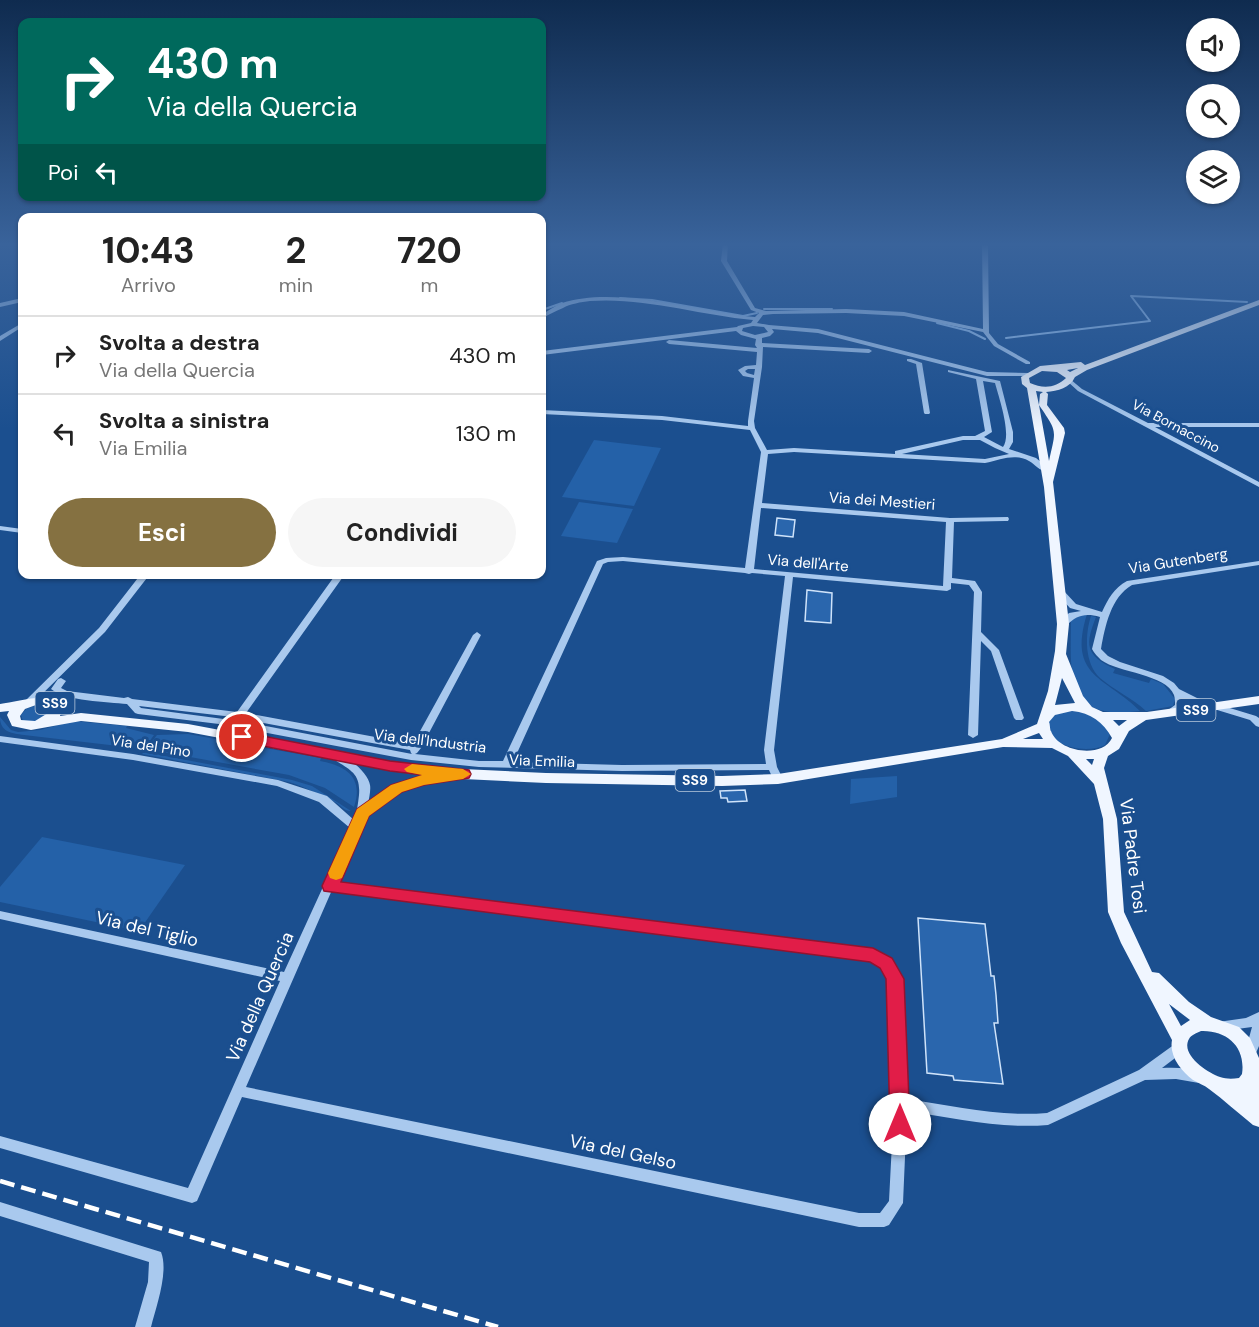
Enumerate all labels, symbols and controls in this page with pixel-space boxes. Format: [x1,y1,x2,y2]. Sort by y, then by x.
map controls [1186,18,1240,204]
button: sound [1186,18,1240,72]
text: 430 m [147,36,279,91]
icon: right [48,42,126,120]
button: search [1186,84,1240,138]
text: Via della Quercia [147,89,357,124]
button: layers [1186,150,1240,204]
icon: left [90,156,123,189]
text: Poi [48,158,78,187]
text: 10:43 [102,227,195,274]
text: 2 [285,227,306,274]
text: 720 [397,227,462,274]
text: Arrivo [121,272,176,298]
text: min [279,272,313,298]
text: m [421,272,438,298]
text: Svolta a destra [99,328,260,357]
icon: right [48,339,81,372]
text: 430 m [449,341,516,370]
text: Via della Quercia [99,357,255,383]
street label: Via Bornaccino [1129,395,1223,457]
text: Svolta a sinistra [99,406,269,435]
icon: left [48,417,81,450]
text: 130 m [456,419,516,448]
text: Via Emilia [99,435,187,461]
street label: Via dei Mestieri [828,487,936,515]
button: Esci [48,498,276,567]
button: Condividi [288,498,516,567]
street label: Via Gutenberg [1127,543,1229,579]
street label: Via dell'Arte [766,549,850,577]
road number: SS9 [36,692,74,714]
road number: SS9 [1176,699,1216,721]
pin [216,711,267,762]
icon: arrive [225,720,258,753]
street label: Via dell'Industria [373,724,487,758]
street label: Via del Pino [110,730,193,762]
street label: Via Emilia [508,750,576,772]
road number: SS9 [676,769,714,791]
street label: Via Padre Tosi [1114,797,1152,915]
street label: Via del Tiglio [93,906,201,952]
street label: Via della Quercia [221,928,299,1066]
position arrow [868,1092,932,1156]
street label: Via del Gelso [567,1129,679,1175]

